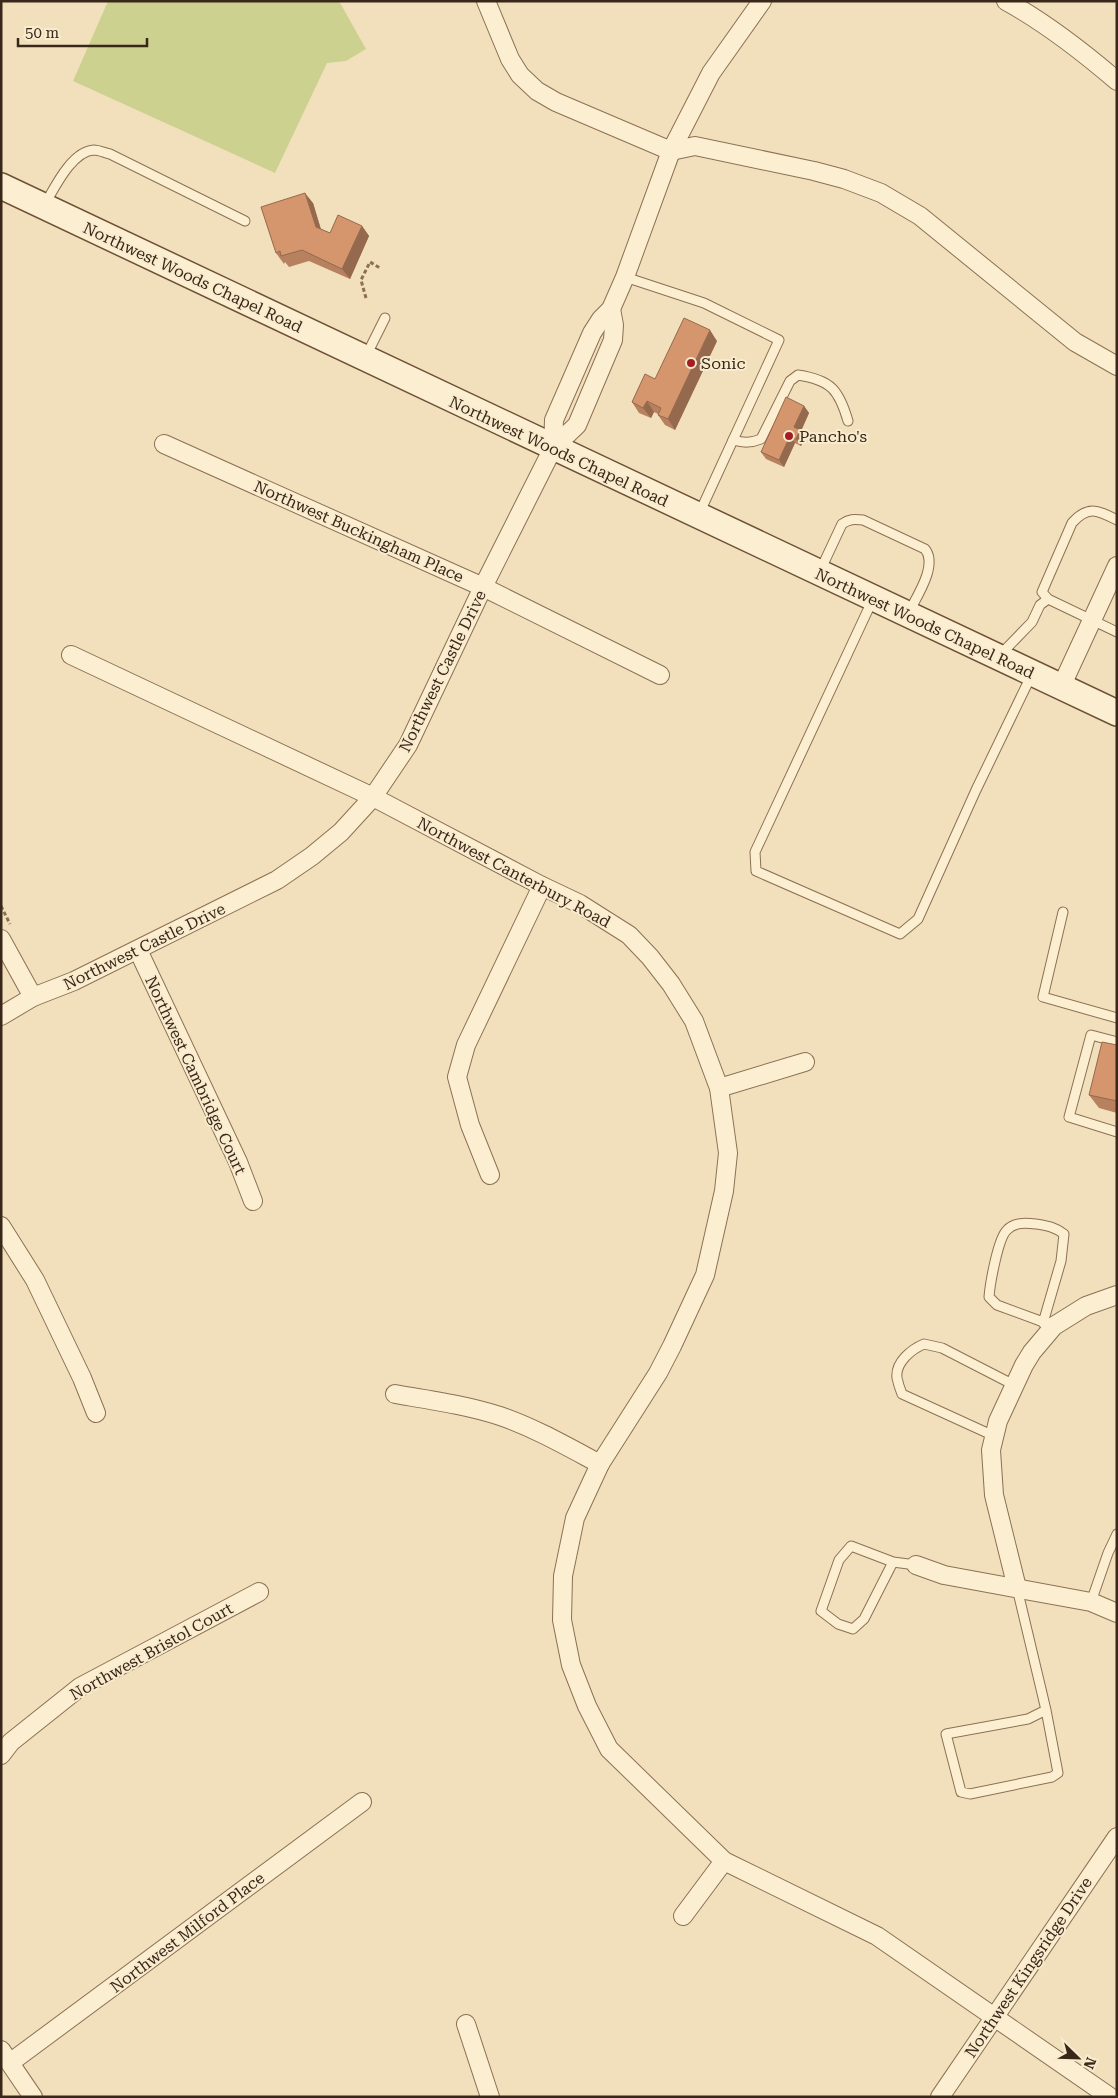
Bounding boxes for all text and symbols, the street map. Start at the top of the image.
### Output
scale bar [18,15,146,47]
text: 50 m [25,24,60,42]
street label: Northwest Woods Chapel Road [80,218,305,337]
place label: Sonic [701,354,745,373]
marker: Sonic [685,357,697,369]
street label: Northwest Woods Chapel Road [446,392,671,511]
place label: Pancho's [799,427,867,446]
marker: Pancho's [783,430,795,442]
street label: Northwest Buckingham Place [251,476,467,587]
street label: Northwest Woods Chapel Road [812,564,1037,683]
street label: Northwest Castle Drive [395,587,490,755]
street label: Northwest Canterbury Road [414,813,614,932]
street label: Northwest Castle Drive [60,899,229,994]
street label: Northwest Cambridge Court [141,973,250,1178]
street label: Northwest Bristol Court [66,1599,236,1704]
street label: Northwest Milford Place [106,1868,268,1997]
street label: Northwest Kingsridge Drive [961,1873,1096,2061]
north arrow [1053,2033,1103,2083]
text: N [1080,2055,1099,2071]

